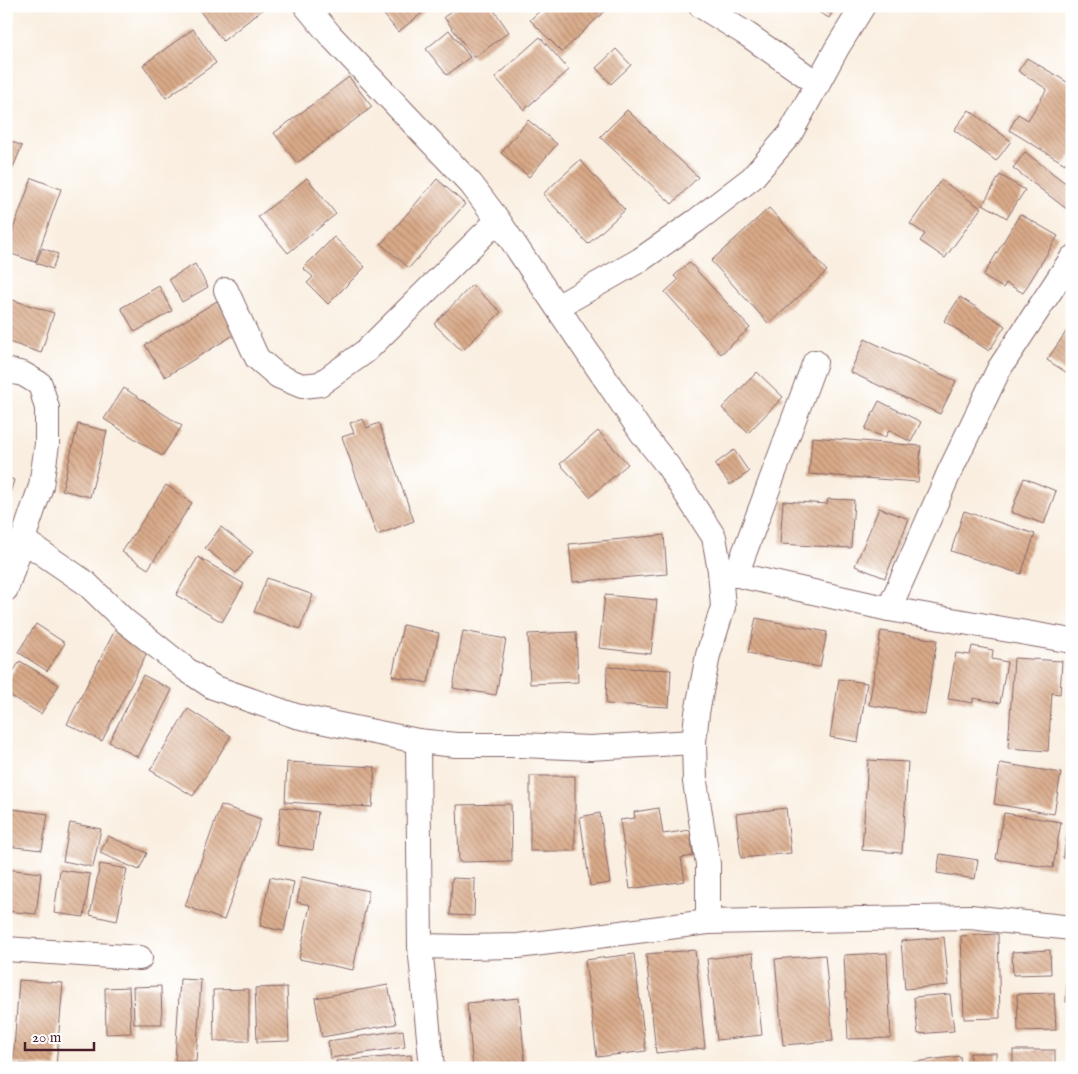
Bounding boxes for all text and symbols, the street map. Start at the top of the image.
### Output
scale bar [25,1019,94,1051]
text: 20 m [32,1028,62,1047]

